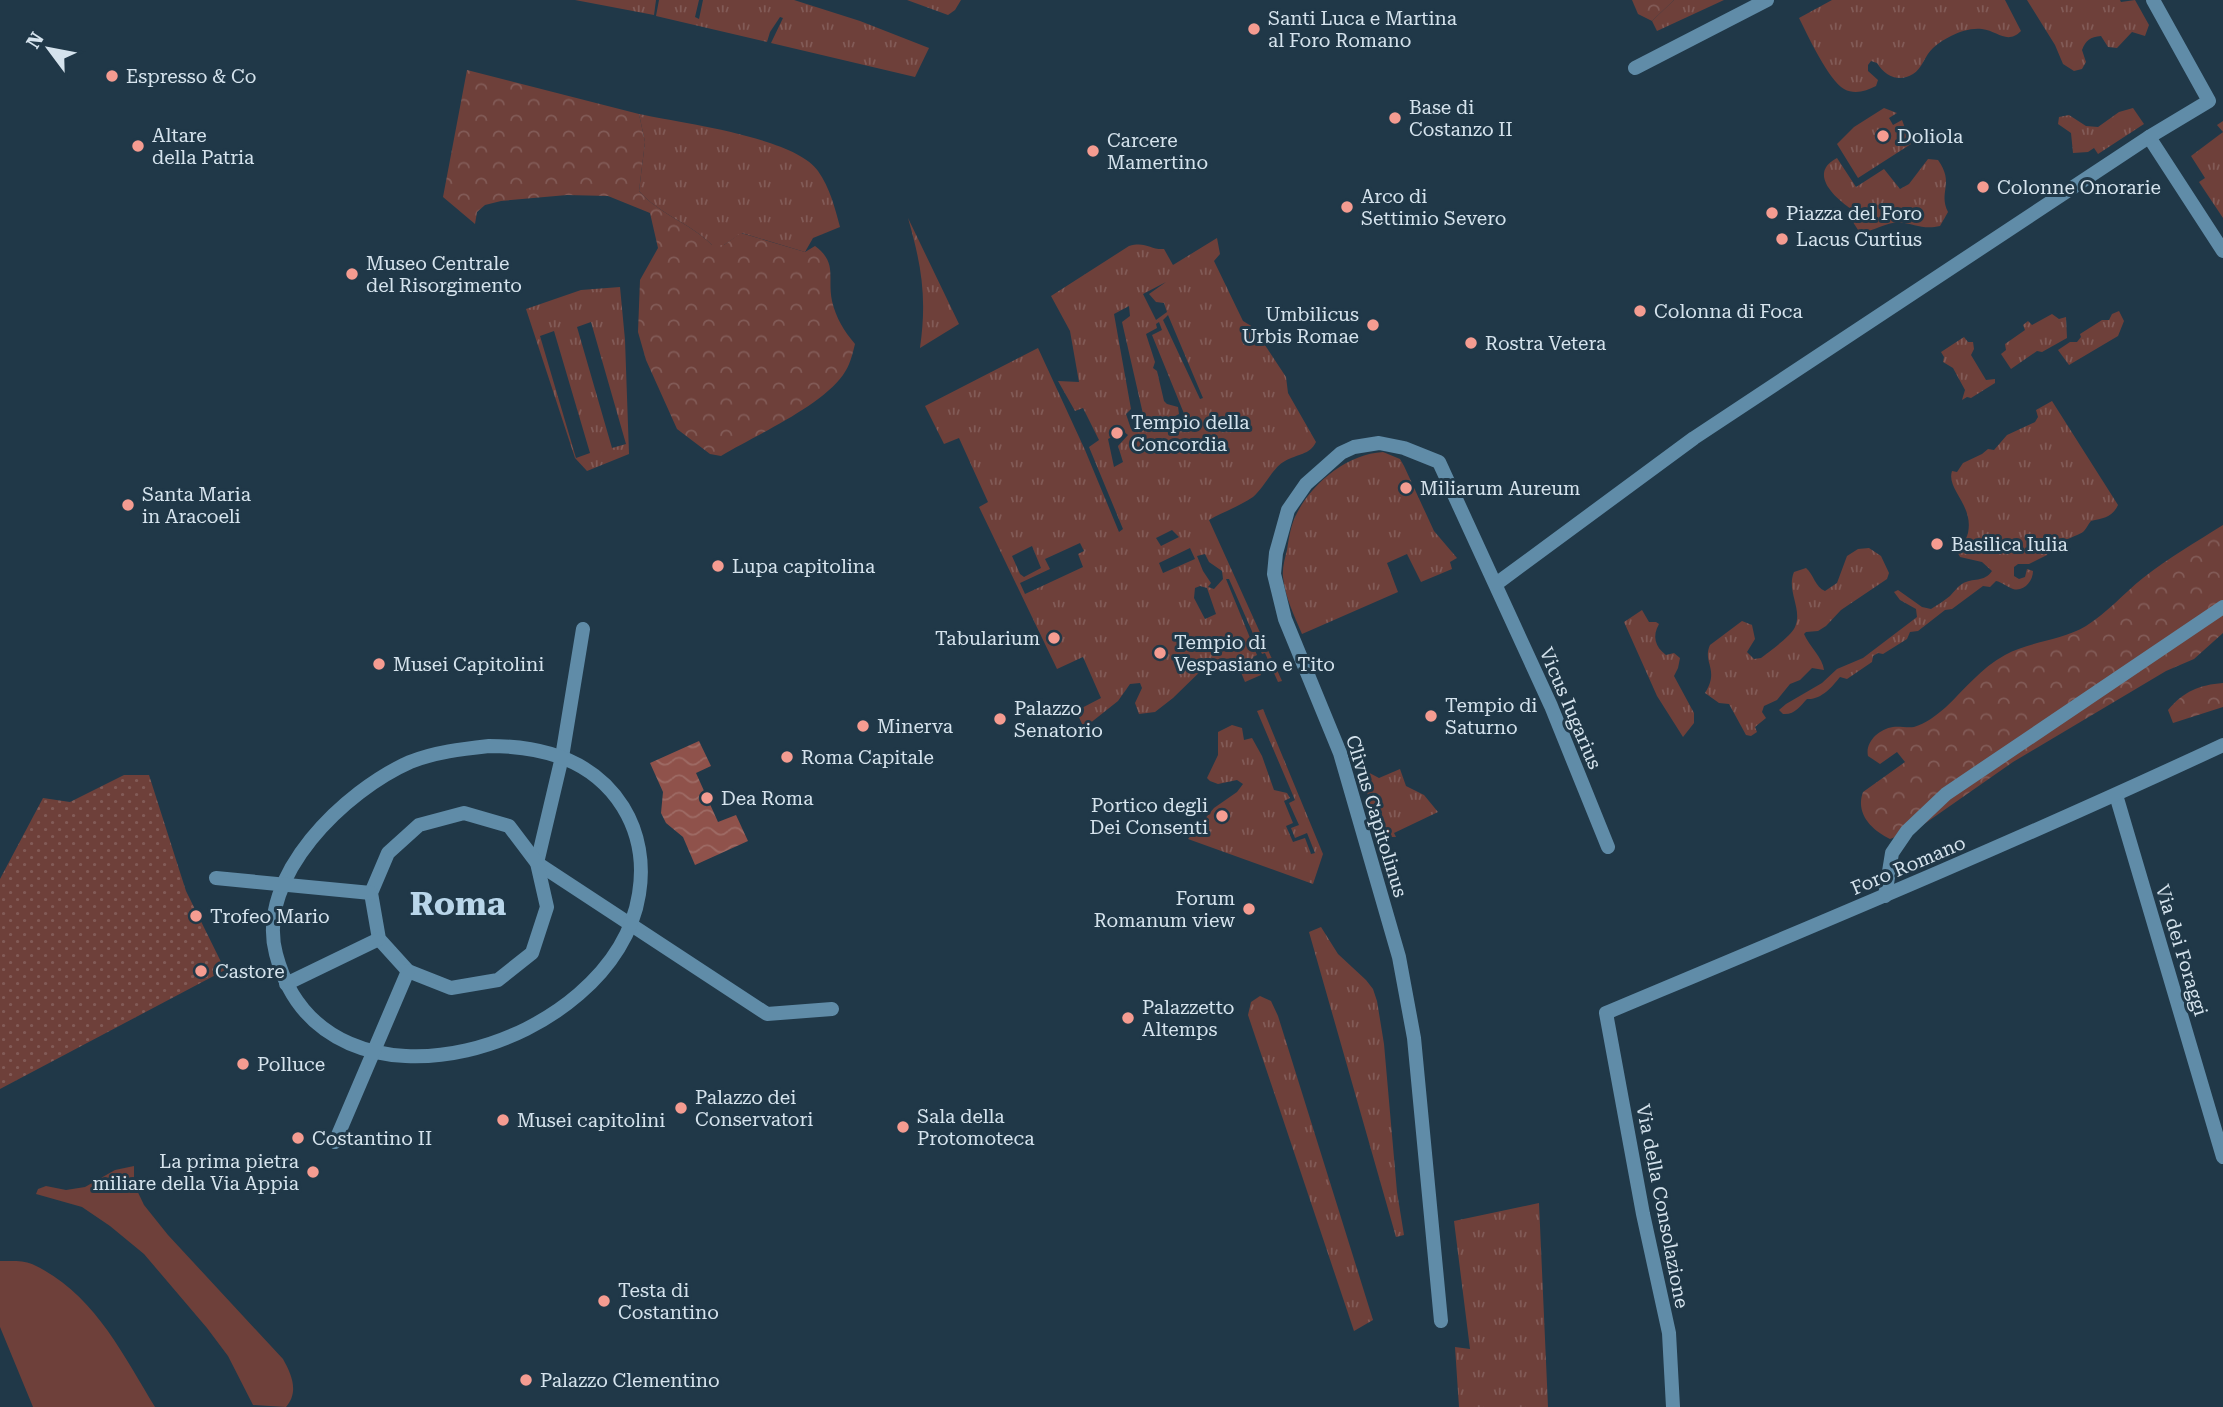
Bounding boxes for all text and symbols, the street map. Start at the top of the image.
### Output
place label: Santi Luca e Martina al Foro Romano [1268,7,1458,52]
north arrow [14,14,84,84]
marker: Santi Luca e Martina al Foro Romano [1246,21,1262,37]
text: N [21,28,49,53]
place label: Espresso & Co [126,65,256,88]
marker: Espresso & Co [104,68,120,84]
place label: Base di Costanzo II [1409,96,1513,141]
marker: Base di Costanzo II [1387,110,1403,126]
place label: Altare della Patria [152,124,255,169]
place label: Doliola [1897,125,1964,148]
marker: Doliola [1875,128,1891,144]
place label: Carcere Mamertino [1107,129,1208,174]
marker: Altare della Patria [130,138,146,154]
marker: Carcere Mamertino [1085,143,1101,159]
place label: Colonne Onorarie [1997,176,2161,199]
marker: Colonne Onorarie [1975,179,1991,195]
place label: Arco di Settimio Severo [1361,185,1507,230]
marker: Arco di Settimio Severo [1339,199,1355,215]
place label: Piazza del Foro [1786,202,1922,225]
marker: Piazza del Foro [1764,205,1780,221]
place label: Lacus Curtius [1796,228,1922,251]
marker: Lacus Curtius [1774,231,1790,247]
place label: Museo Centrale del Risorgimento [366,252,522,297]
marker: Museo Centrale del Risorgimento [344,266,360,282]
place label: Colonna di Foca [1654,300,1803,323]
place label: Umbilicus Urbis Romae [1242,303,1359,348]
marker: Colonna di Foca [1632,303,1648,319]
marker: Umbilicus Urbis Romae [1365,317,1381,333]
place label: Rostra Vetera [1485,332,1607,355]
marker: Rostra Vetera [1463,335,1479,351]
place label: Tempio della Concordia [1131,411,1250,456]
marker: Tempio della Concordia [1109,425,1125,441]
place label: Miliarum Aureum [1420,477,1580,500]
marker: Miliarum Aureum [1398,480,1414,496]
place label: Santa Maria in Aracoeli [142,483,252,528]
marker: Santa Maria in Aracoeli [120,497,136,513]
place label: Basilica Iulia [1951,533,2068,556]
marker: Basilica Iulia [1929,536,1945,552]
place label: Lupa capitolina [732,555,876,578]
marker: Lupa capitolina [710,558,726,574]
place label: Tabularium [935,627,1040,650]
marker: Tabularium [1046,630,1062,646]
place label: Tempio di Vespasiano e Tito [1174,631,1335,676]
street label: Vicus Iugarius [1535,644,1607,773]
marker: Tempio di Vespasiano e Tito [1152,645,1168,661]
place label: Musei Capitolini [393,653,544,676]
marker: Musei Capitolini [371,656,387,672]
place label: Tempio di Saturno [1445,694,1537,739]
place label: Palazzo Senatorio [1014,697,1103,742]
marker: Tempio di Saturno [1423,708,1439,724]
marker: Palazzo Senatorio [992,711,1008,727]
place label: Minerva [877,715,954,738]
marker: Minerva [855,718,871,734]
street label: Clivus Capitolinus [1341,732,1412,900]
place label: Roma Capitale [801,746,934,769]
marker: Roma Capitale [779,749,795,765]
place label: Dea Roma [721,787,814,810]
marker: Dea Roma [699,790,715,806]
place label: Portico degli Dei Consenti [1090,794,1208,839]
marker: Portico degli Dei Consenti [1214,808,1230,824]
street label: Foro Romano [1847,831,1969,900]
street label: Via dei Foraggi [2151,882,2212,1018]
district label: Roma [410,884,507,923]
place label: Forum Romanum view [1094,887,1235,932]
marker: Forum Romanum view [1241,901,1257,917]
place label: Trofeo Mario [210,905,330,928]
marker: Trofeo Mario [188,908,204,924]
place label: Castore [215,960,285,983]
marker: Castore [193,963,209,979]
place label: Palazzetto Altemps [1142,996,1234,1041]
marker: Palazzetto Altemps [1120,1010,1136,1026]
place label: Polluce [257,1053,325,1076]
marker: Polluce [235,1056,251,1072]
place label: Palazzo dei Conservatori [695,1086,813,1131]
marker: Palazzo dei Conservatori [673,1100,689,1116]
street label: Via della Consolazione [1631,1102,1694,1310]
place label: Sala della Protomoteca [917,1105,1035,1150]
place label: Musei capitolini [517,1109,665,1132]
marker: Musei capitolini [495,1112,511,1128]
marker: Sala della Protomoteca [895,1119,911,1135]
place label: Costantino II [312,1127,432,1150]
marker: Costantino II [290,1130,306,1146]
place label: La prima pietra miliare della Via Appia [92,1150,300,1195]
marker: La prima pietra miliare della Via Appia [305,1164,321,1180]
place label: Testa di Costantino [618,1279,719,1324]
marker: Testa di Costantino [596,1293,612,1309]
place label: Palazzo Clementino [540,1369,720,1392]
marker: Palazzo Clementino [518,1372,534,1388]

